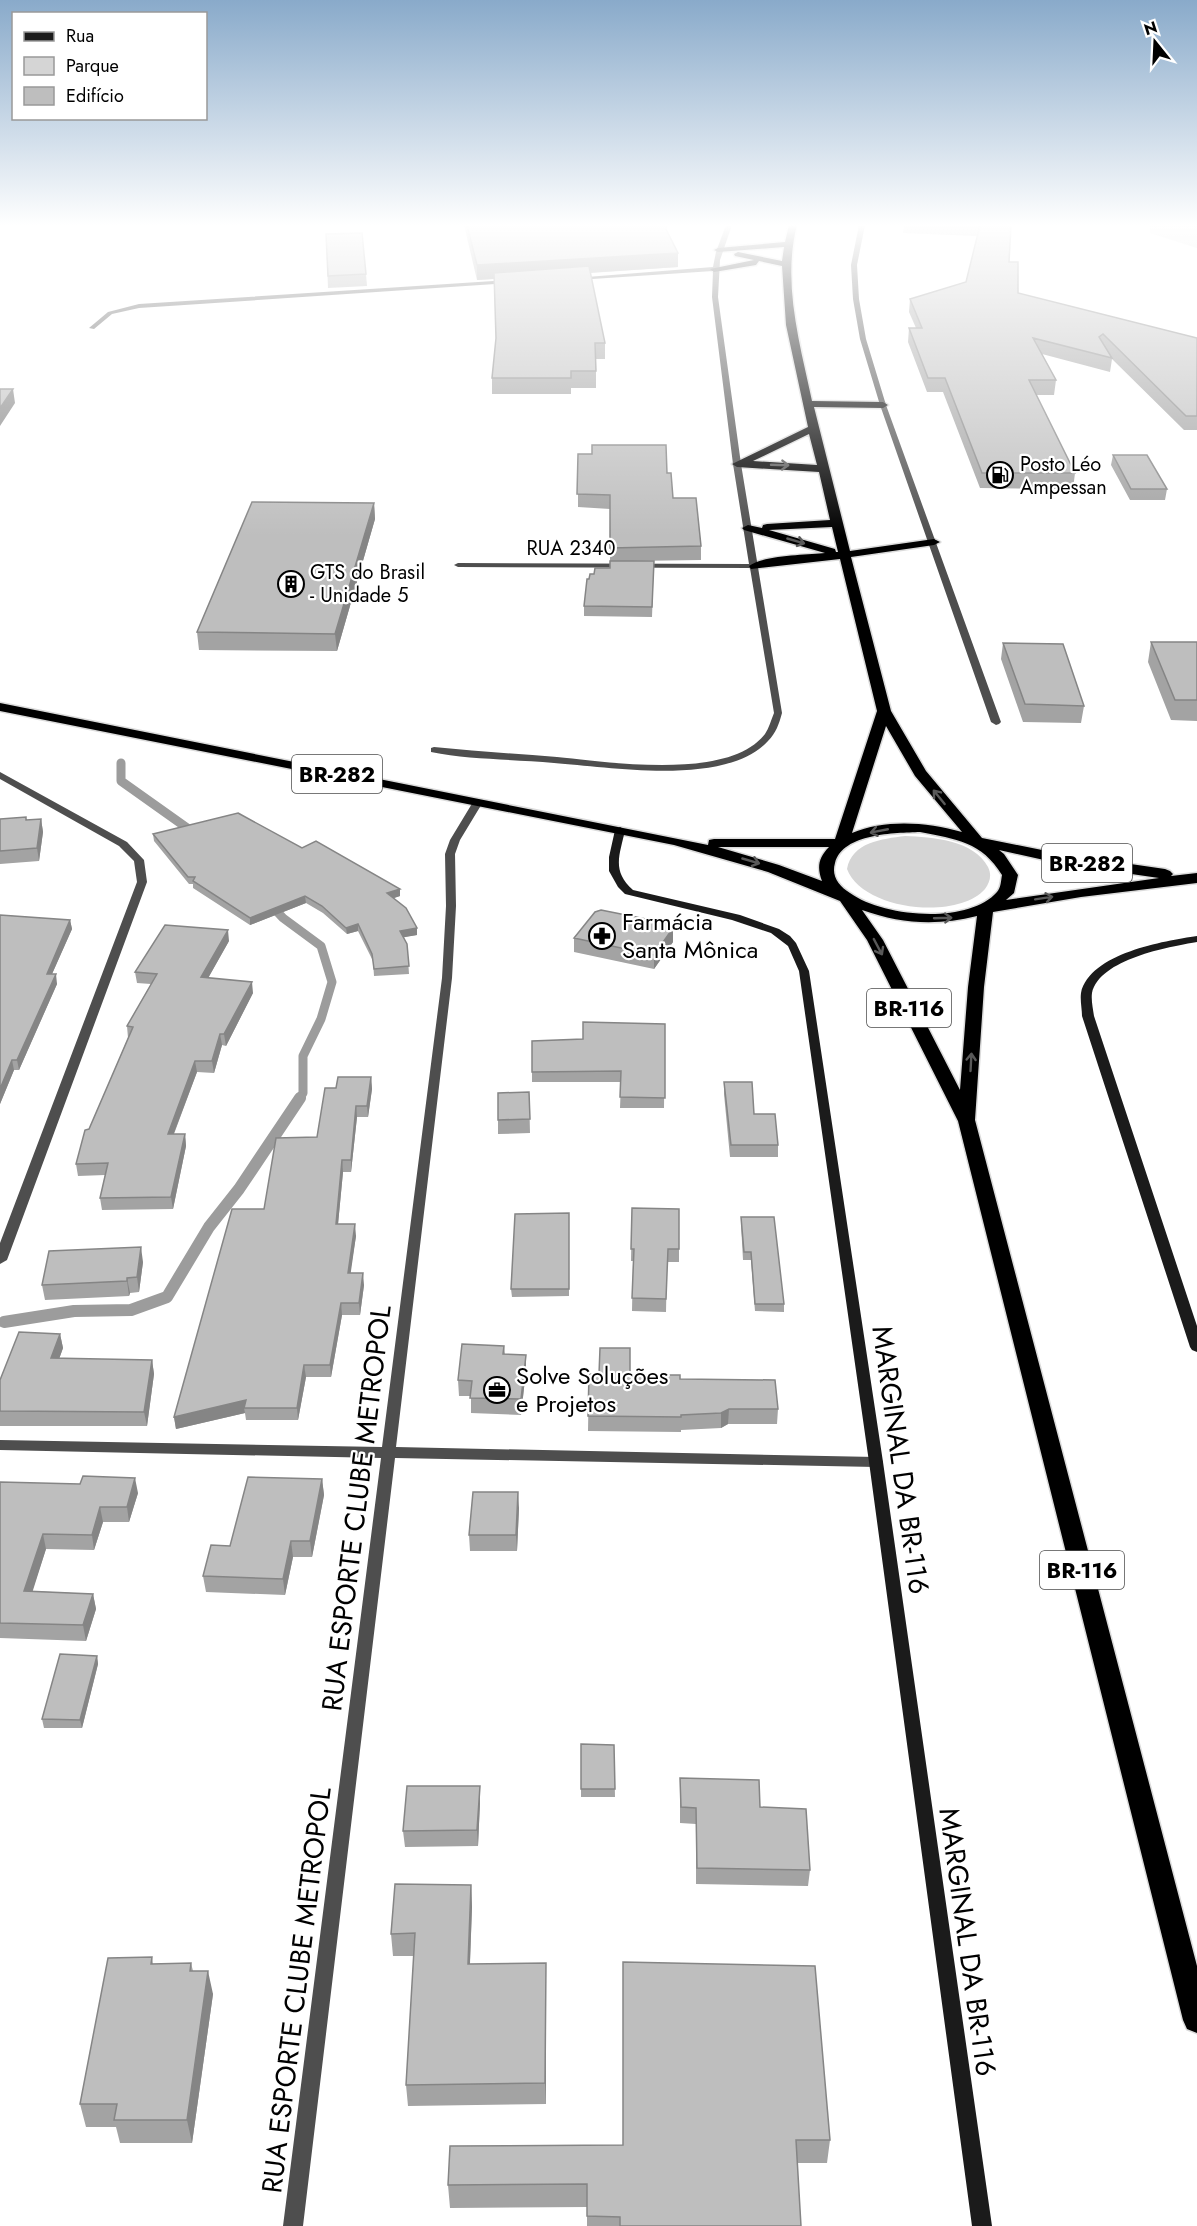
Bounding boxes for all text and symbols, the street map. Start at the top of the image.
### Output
legend [12,12,207,120]
north arrow [1125,12,1185,72]
text: N [1141,15,1160,41]
text: Rua [66,23,94,49]
text: Parque [66,53,119,79]
text: Edifício [66,83,124,109]
place label: Posto Léo Ampessan [1020,450,1107,502]
one-way arrow [769,459,789,470]
fuel station icon: Posto Léo Ampessan [985,460,1015,490]
street label: RUA 2340 [527,534,615,563]
one-way arrow [786,536,805,548]
place label: GTS do Brasil - Unidade 5 [310,558,425,610]
building icon: GTS do Brasil - Unidade 5 [276,569,306,599]
road number: BR-282 [292,755,382,793]
one-way arrow [933,789,946,805]
one-way arrow [869,826,889,837]
road number: BR-282 [1042,844,1132,882]
one-way arrow [741,856,760,867]
one-way arrow [1034,893,1054,904]
place label: Farmácia Santa Mônica [622,904,758,967]
one-way arrow [932,912,952,924]
pharmacy icon: Farmácia Santa Mônica [587,921,617,951]
one-way arrow [872,938,884,955]
road number: BR-116 [867,989,951,1027]
one-way arrow [966,1053,977,1073]
street label: RUA ESPORTE CLUBE METROPOL [311,1302,402,1713]
street label: MARGINAL DA BR-116 [861,1323,940,1597]
place label: Solve Soluções e Projetos [516,1358,669,1421]
office icon: Solve Soluções e Projetos [482,1375,512,1405]
road number: BR-116 [1040,1551,1124,1589]
street label: RUA ESPORTE CLUBE METROPOL [251,1784,342,2195]
street label: MARGINAL DA BR-116 [928,1805,1007,2079]

